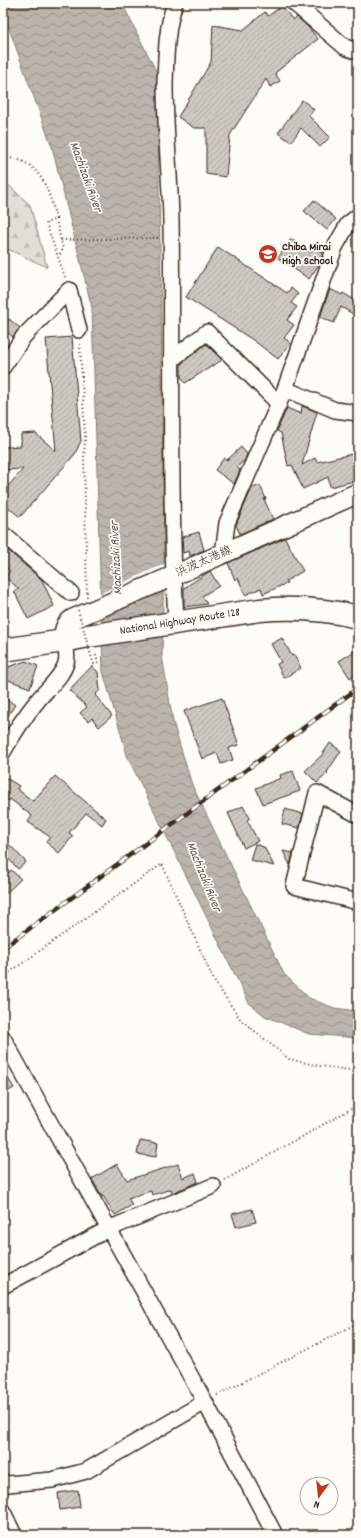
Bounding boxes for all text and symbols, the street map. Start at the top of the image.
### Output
water label: Machizaki River [63,139,107,217]
place label: Chiba Mirai High School [282,239,333,270]
school or university icon: Chiba Mirai High School [257,243,279,265]
water label: Machizaki River [105,519,128,595]
street label: 浜波太港線 [173,542,235,582]
street label: National Highway Route 128 [118,604,242,640]
water label: Machizaki River [180,839,226,917]
north arrow [299,1476,339,1516]
text: N [312,1495,322,1512]

